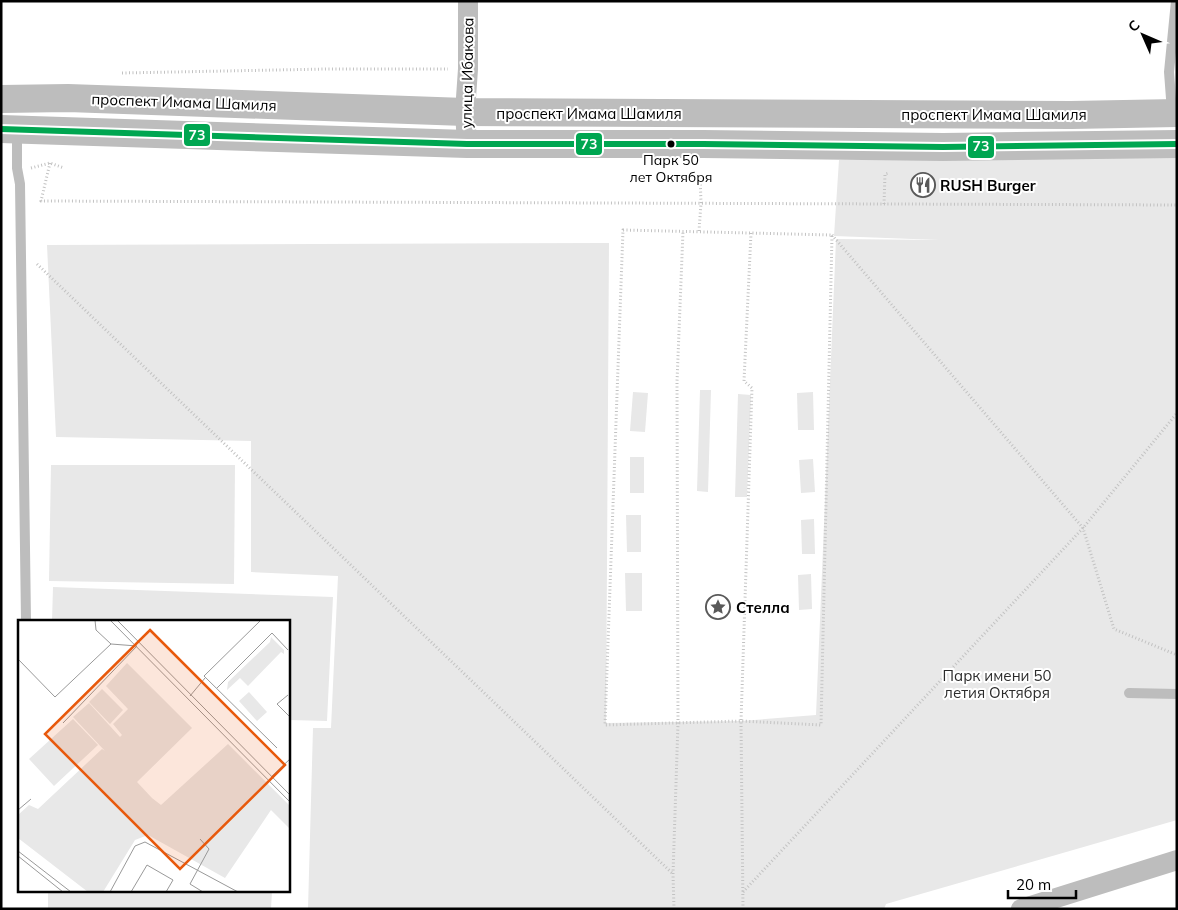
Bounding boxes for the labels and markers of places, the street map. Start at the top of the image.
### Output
marker: Парк 50 лет Октября [666,139,676,149]
place label: Парк 50 лет Октября [630,151,712,186]
restaurant icon: RUSH Burger [910,172,936,198]
place label: RUSH Burger [940,176,1036,195]
place icon: Стелла [705,594,731,620]
place label: Стелла [736,598,790,617]

